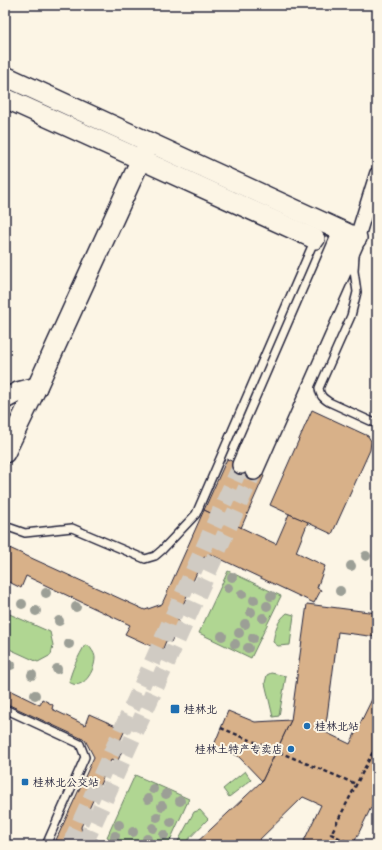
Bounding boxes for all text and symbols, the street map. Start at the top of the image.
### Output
place label: 桂林北 [184,702,217,717]
marker: 桂林北 [169,703,181,715]
place label: 桂林北站 [315,719,359,734]
marker: 桂林北站 [302,721,312,731]
place label: 桂林土特产专卖店 [195,742,283,757]
marker: 桂林土特产专卖店 [286,744,296,754]
place label: 桂林北公交站 [33,775,99,790]
marker: 桂林北公交站 [20,777,30,787]

